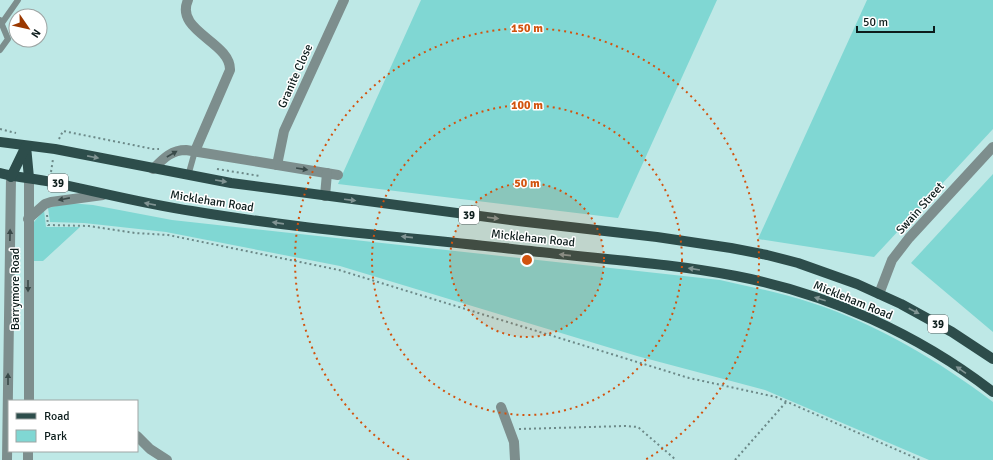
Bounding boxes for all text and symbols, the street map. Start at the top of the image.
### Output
north arrow [8,8,48,48]
scale bar [857,8,934,34]
text: 50 m [863,15,888,30]
text: 150 m [511,21,543,36]
text: N [28,27,43,40]
street label: Granite Close [275,42,316,111]
text: 100 m [511,98,543,113]
one-way arrow [166,150,178,157]
one-way arrow [87,154,100,160]
one-way arrow [296,166,308,172]
road number: 39 [48,174,68,192]
text: 50 m [514,176,540,191]
one-way arrow [215,179,227,185]
street label: Swain Street [893,179,948,237]
street label: Mickleham Road [169,187,255,215]
one-way arrow [58,196,71,202]
one-way arrow [344,196,356,203]
one-way arrow [144,200,156,206]
road number: 39 [459,206,479,224]
one-way arrow [486,215,499,221]
one-way arrow [272,220,284,227]
street label: Mickleham Road [490,227,576,250]
one-way arrow [7,228,13,241]
one-way arrow [401,234,414,241]
street label: Barrymore Road [8,248,23,330]
one-way arrow [559,251,571,258]
centre of rings [520,253,534,267]
one-way arrow [688,266,700,272]
street label: Mickleham Road [811,278,895,323]
one-way arrow [25,280,31,293]
one-way arrow [814,296,826,302]
one-way arrow [908,307,920,314]
road number: 39 [928,315,948,333]
one-way arrow [955,366,967,373]
one-way arrow [5,372,11,385]
legend [8,400,138,452]
text: Road [44,409,70,424]
text: Park [44,429,67,444]

